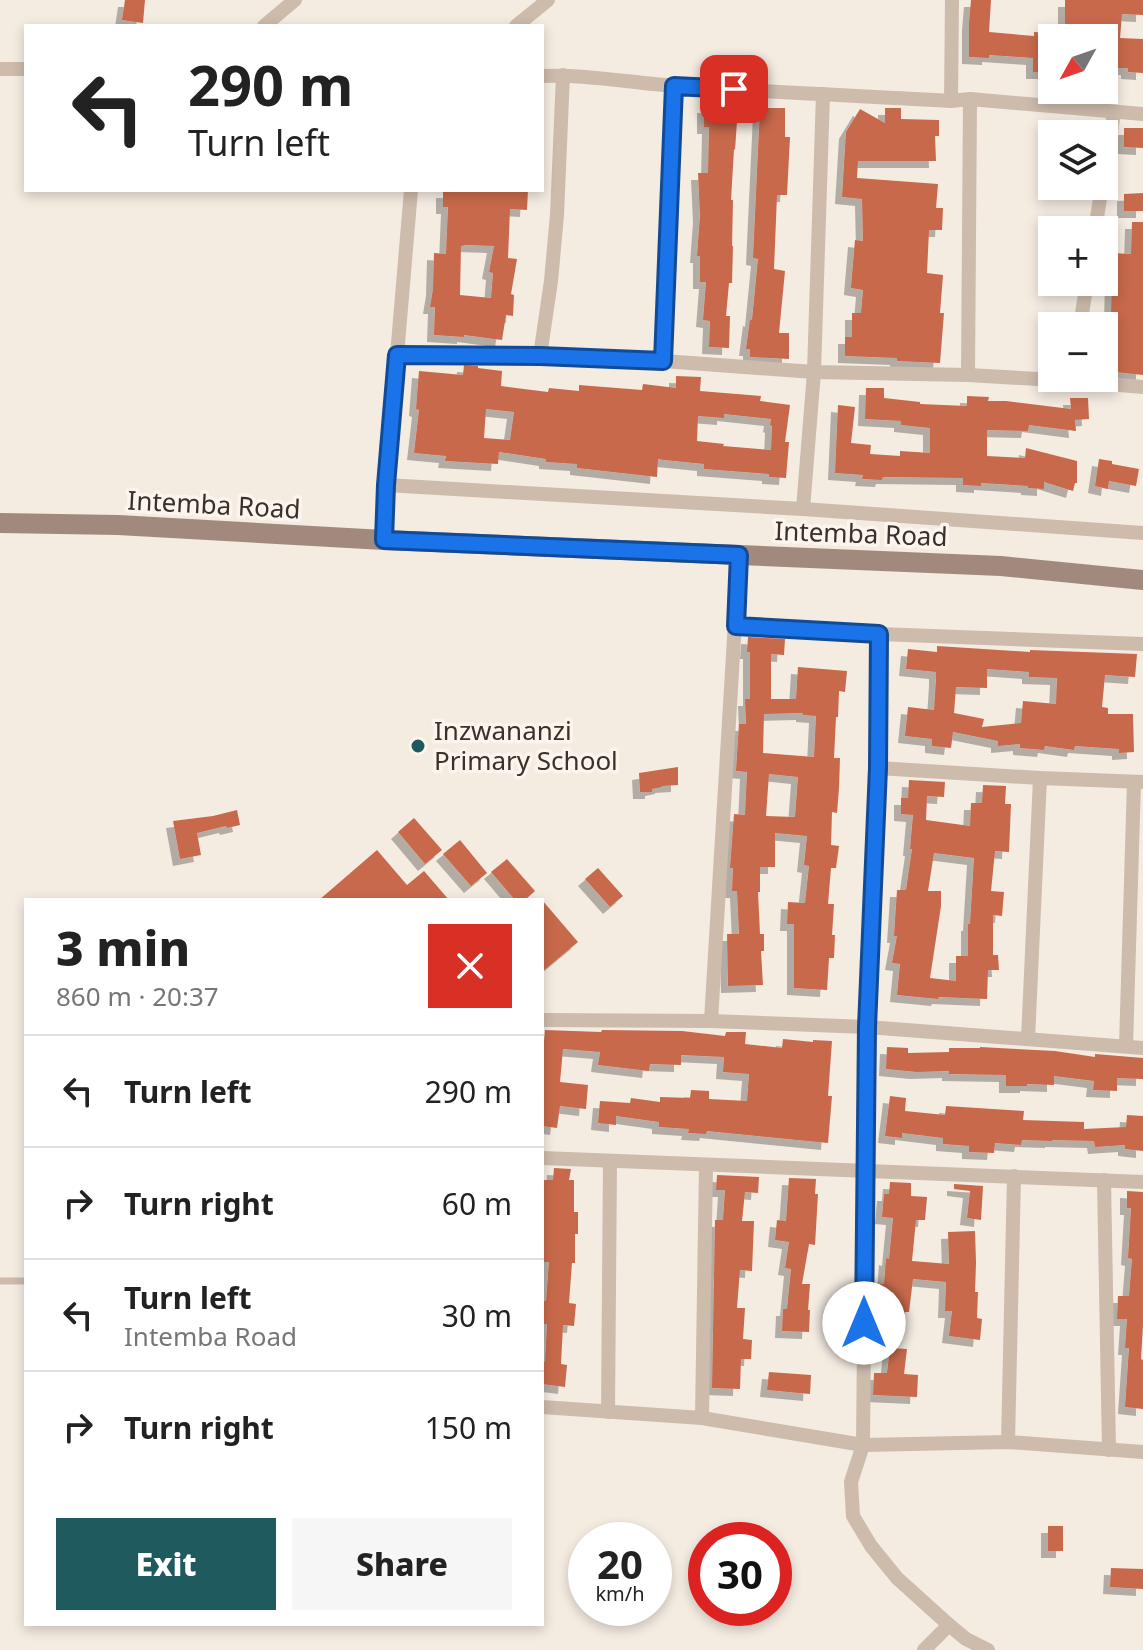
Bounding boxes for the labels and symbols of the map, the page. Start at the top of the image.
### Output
north arrow [1038,24,1118,104]
pin [700,55,768,123]
street label: Intemba Road [127,481,301,527]
street label: Intemba Road [774,512,948,554]
place label: Inzwananzi Primary School [434,712,618,778]
marker: Inzwananzi Primary School [409,737,427,755]
position arrow [822,1281,906,1365]
speed limit sign: 30 [688,1522,792,1626]

